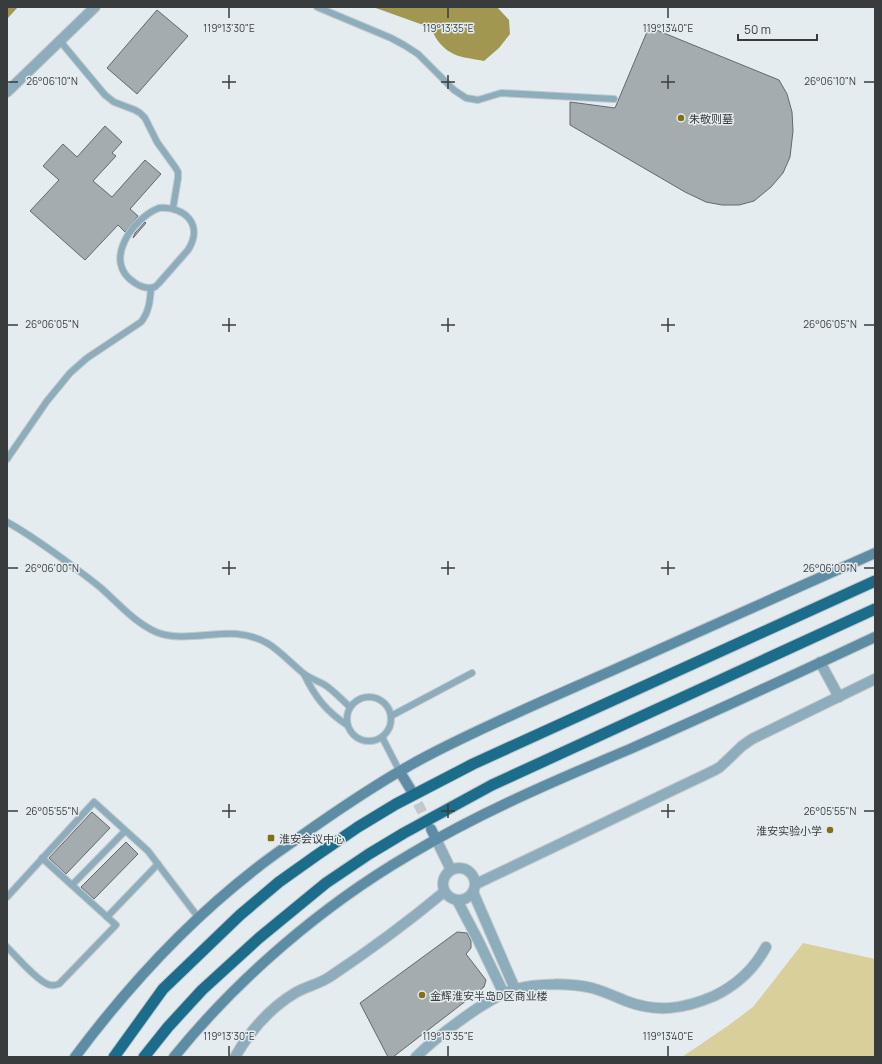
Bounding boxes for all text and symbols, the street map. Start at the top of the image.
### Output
scale bar [738,16,817,42]
text: 119°13'30"E [203,21,255,35]
text: 119°13'35"E [423,21,474,35]
text: 119°13'40"E [643,21,694,35]
text: 50 m [744,21,771,38]
text: 26°06'10"N [26,74,78,88]
text: 26°06'10"N [804,74,856,88]
place label: 朱敬则墓 [689,111,733,126]
marker: 朱敬则墓 [676,113,686,123]
text: 26°06'05"N [25,317,79,331]
text: 26°06'05"N [803,317,857,331]
text: 26°06'00"N [25,561,79,575]
text: 26°06'00"N [803,561,857,575]
text: 26°05'55"N [26,804,79,818]
text: 26°05'55"N [804,804,857,818]
place label: 淮安实验小学 [756,823,822,838]
marker: 淮安实验小学 [825,825,835,835]
place label: 淮安会议中心 [279,831,345,846]
marker: 淮安会议中心 [266,833,276,843]
place label: 金辉淮安半岛D区商业楼 [430,988,547,1003]
marker: 金辉淮安半岛D区商业楼 [417,990,427,1000]
text: 119°13'30"E [203,1029,255,1043]
text: 119°13'35"E [423,1029,474,1043]
text: 119°13'40"E [643,1029,694,1043]

